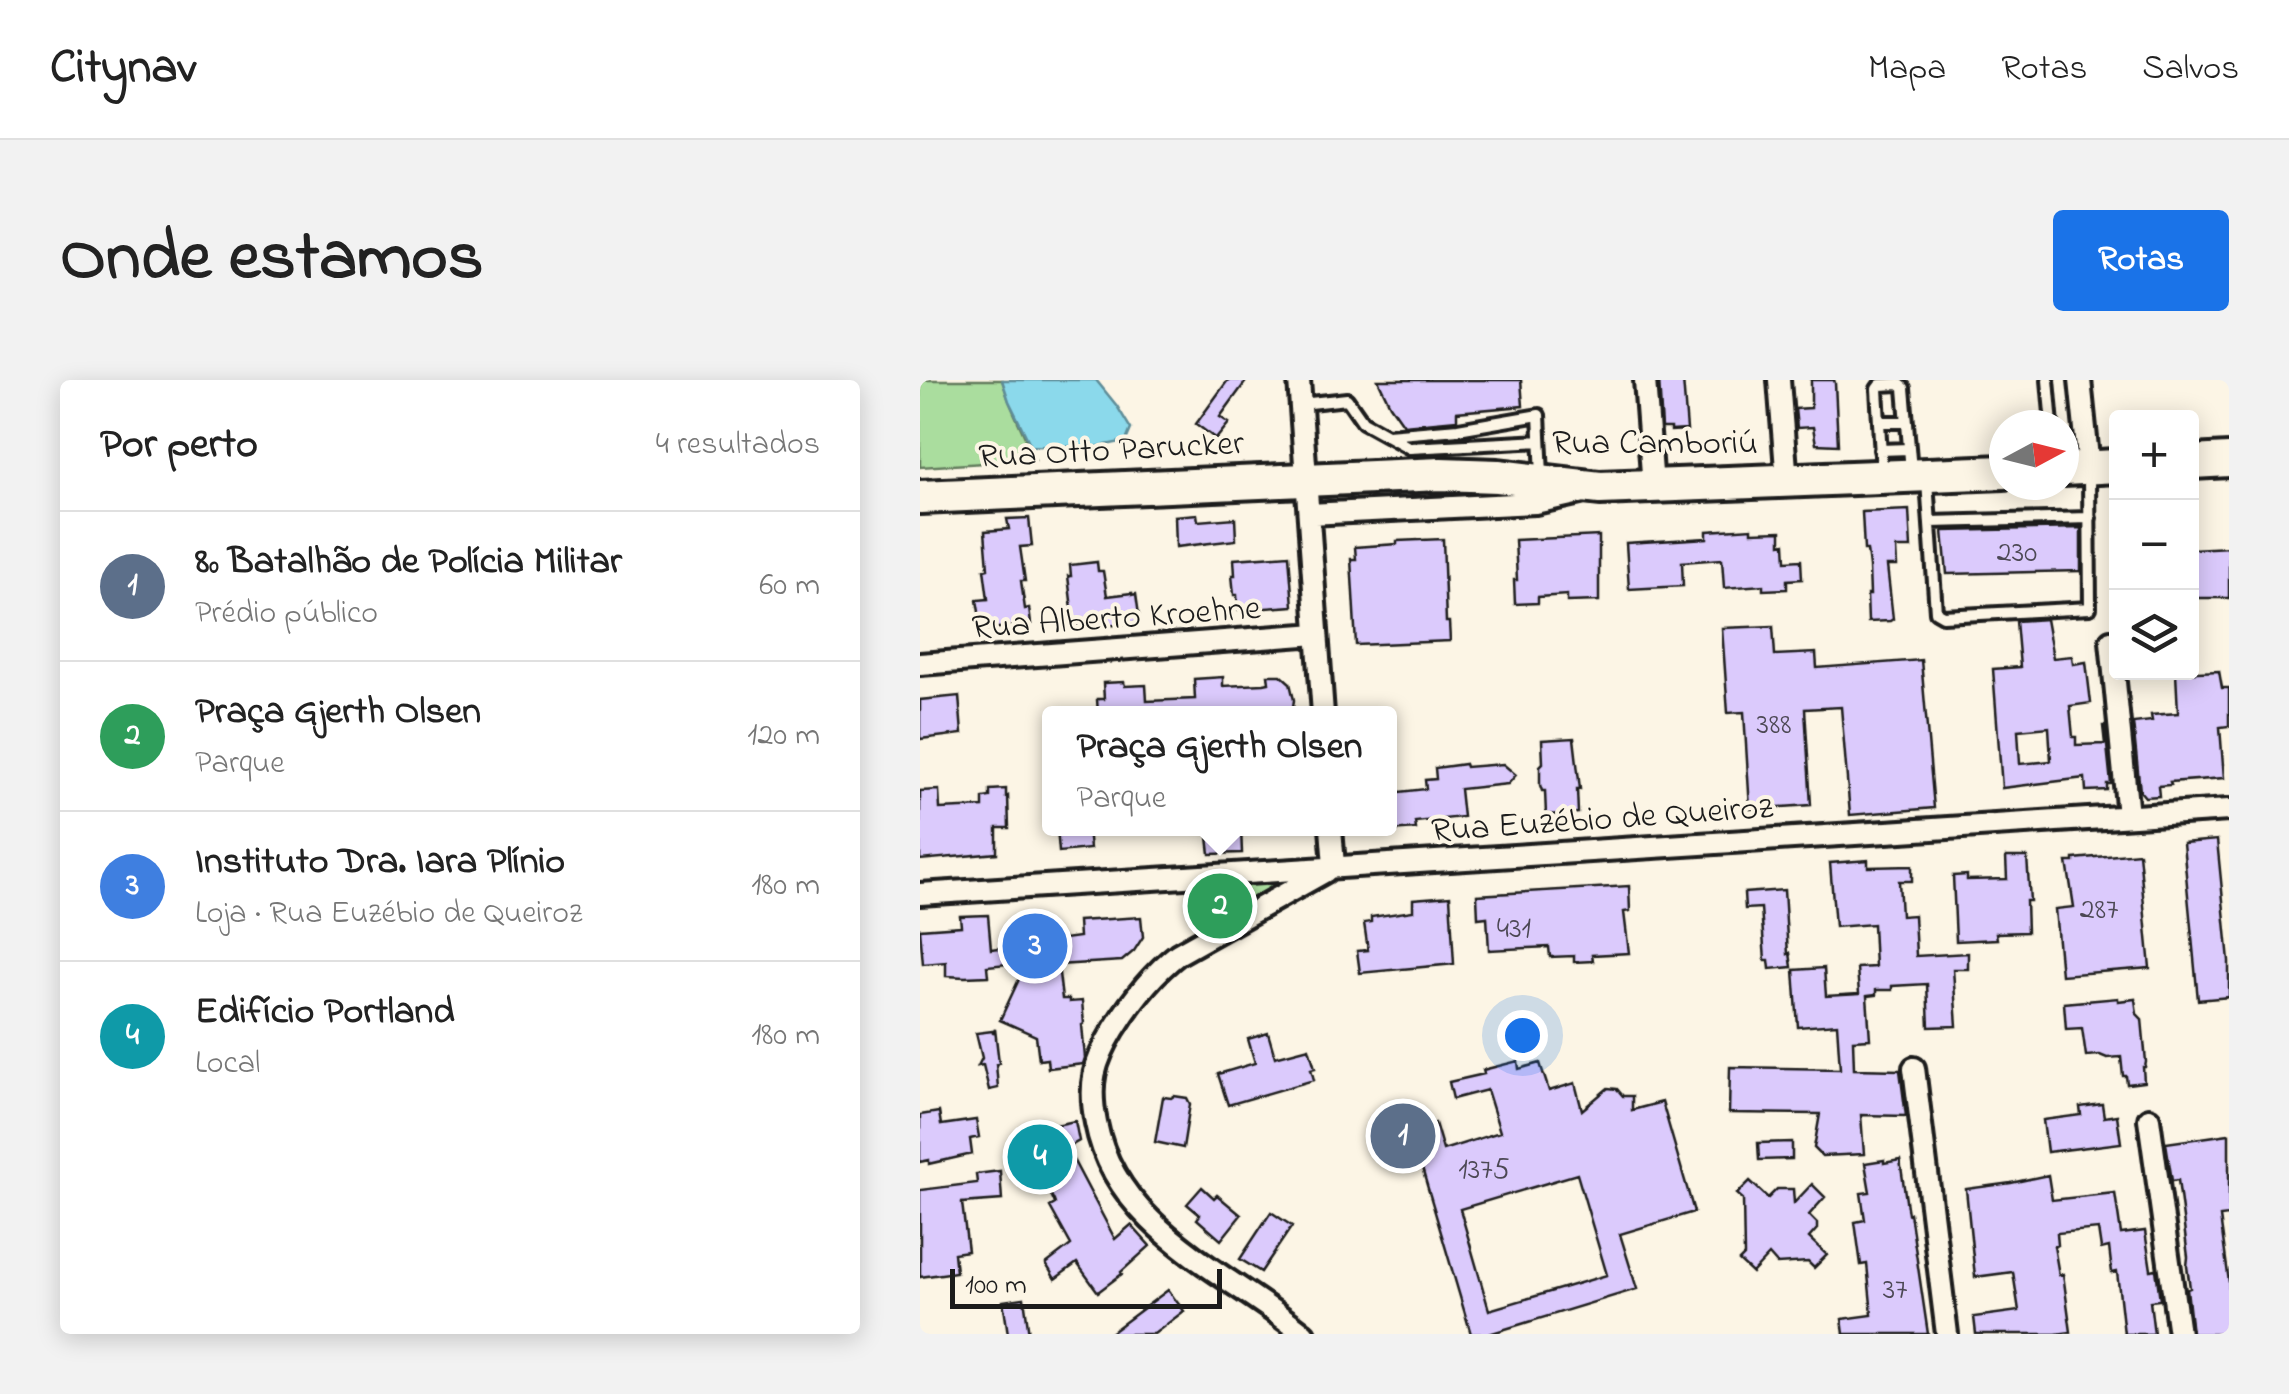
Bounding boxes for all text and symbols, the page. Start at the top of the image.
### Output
text: Citynav [50,34,196,104]
text: Mapa [1868,44,1946,95]
text: Rotas [2001,44,2087,95]
text: Salvos [2142,44,2239,95]
text: Onde estamos [60,209,483,311]
button: Rotas [2053,210,2229,311]
north arrow [1989,410,2079,500]
map controls [2109,410,2199,680]
button: + [2109,410,2199,500]
text: Por perto [100,415,258,476]
street label: Rua Otto Parucker [977,419,1245,484]
street label: Rua Camboriú [1552,419,1758,470]
text: 4 resultados [656,422,820,469]
button: − [2109,500,2199,590]
house number: 230 [1997,532,2037,576]
text: 8º Batalhão de Polícia Militar [195,535,622,591]
text: 1 [127,563,138,610]
text: 60 m [759,563,820,610]
street label: Rua Alberto Kroehne [970,584,1263,655]
button: layers [2109,590,2199,680]
text: Prédio público [195,591,378,638]
text: Praça Gjerth Olsen [195,685,481,741]
house number: 388 [1757,704,1791,748]
popup [1042,706,1397,836]
text: 2 [125,713,140,760]
text: 120 m [747,713,820,760]
text: Praça Gjerth Olsen [1077,720,1362,776]
text: Parque [195,741,285,788]
text: Parque [1077,776,1166,823]
street label: Rua Euzébio de Queiroz [1430,783,1775,858]
text: Instituto Dra. Iara Plínio [195,835,565,891]
text: 3 [126,863,139,910]
text: 180 m [751,863,820,910]
pin: 2 [1188,868,1252,944]
house number: 287 [2080,889,2118,933]
text: Loja · Rua Euzébio de Queiroz [195,891,582,938]
pin: 3 [1002,908,1068,984]
house number: 431 [1497,908,1531,952]
text: Edifício Portland [195,985,455,1041]
your location [1497,1010,1548,1061]
text: 4 [126,1013,139,1060]
text: 180 m [751,1013,820,1060]
text: Local [195,1041,260,1088]
pin: 1 [1370,1098,1436,1174]
pin: 4 [1008,1120,1072,1194]
house number: 1375 [1458,1149,1510,1193]
scale bar [950,1264,1222,1308]
text: 100 m [965,1266,1027,1307]
house number: 37 [1883,1269,1907,1313]

